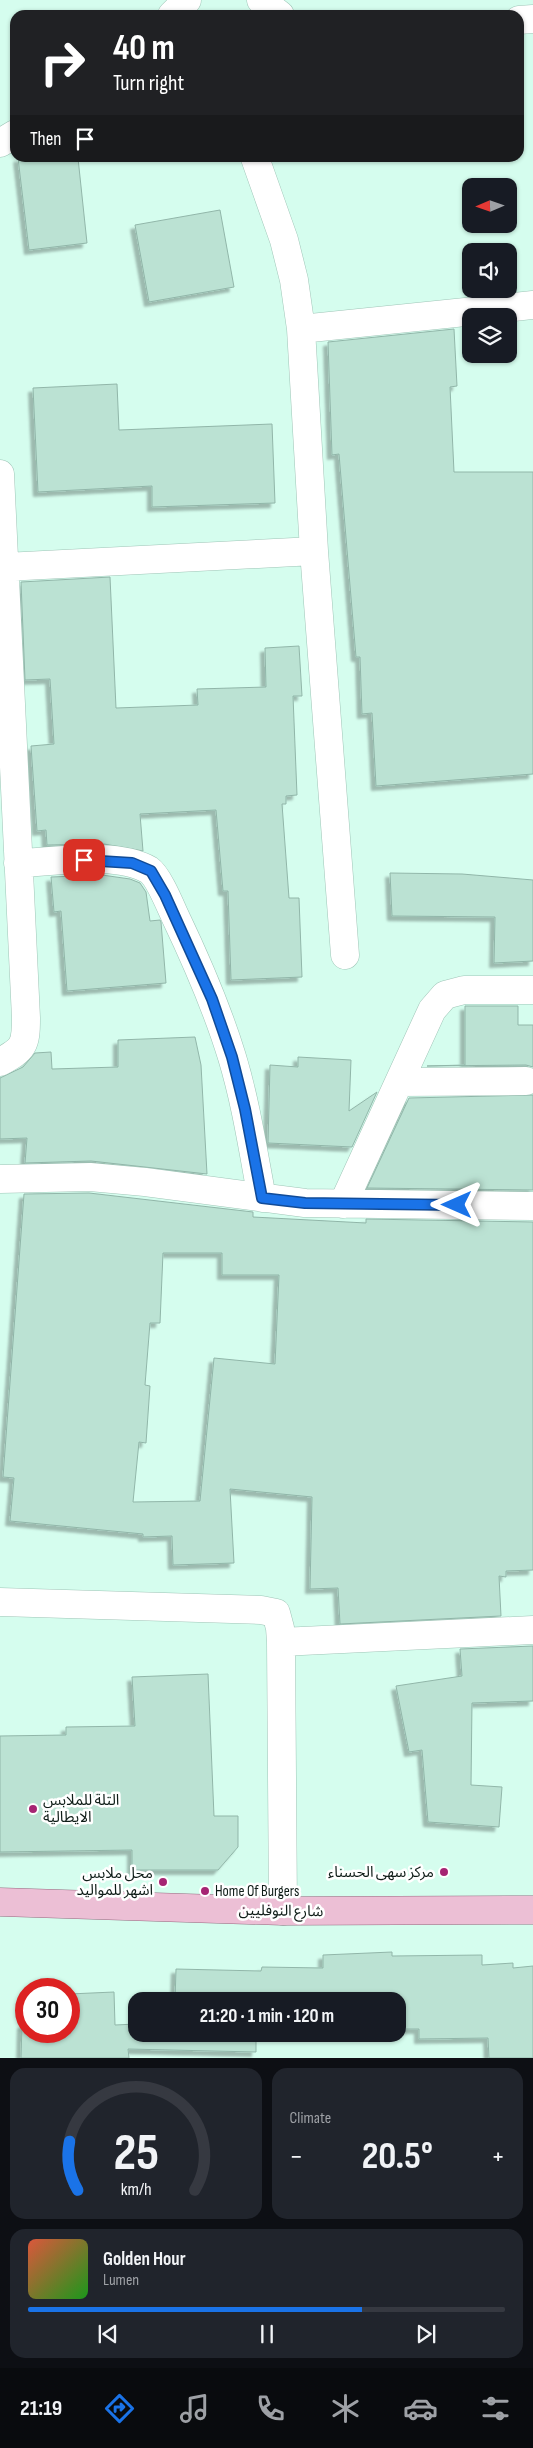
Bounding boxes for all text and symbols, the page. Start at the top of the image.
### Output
text: 40 m [113,27,175,70]
icon: right [30,30,95,95]
text: Turn right [113,70,184,97]
icon: arrive [71,125,99,153]
text: Then [30,128,61,151]
north arrow [462,178,518,232]
map controls [462,178,517,363]
button: sound [462,243,517,298]
button: layers [462,308,517,363]
pin [63,839,105,881]
icon: arrive [70,846,98,874]
position arrow [430,1178,482,1230]
place label: التلة للملابس الايطالية [43,1791,119,1827]
marker: التلة للملابس الايطالية [27,1803,39,1815]
place label: مركز سهى الحسناء [328,1863,434,1882]
place label: محل ملابس اشهر للمواليد [77,1864,153,1900]
marker: مركز سهى الحسناء [438,1866,450,1878]
marker: محل ملابس اشهر للمواليد [157,1876,169,1888]
place label: Home Of Burgers [215,1882,299,1901]
marker: Home Of Burgers [199,1885,211,1897]
street label: شارع النوفليين [238,1901,324,1923]
speed limit sign: 30 [15,1978,80,2043]
text: 21:20 · 1 min · 120 m [200,2005,334,2028]
text: Climate [290,2109,331,2128]
text: 25 [113,2122,159,2185]
text: 20.5° [362,2134,433,2179]
text: − [290,2140,303,2173]
text: + [491,2140,505,2173]
text: km/h [120,2179,151,2200]
text: Golden Hour [103,2248,186,2271]
text: Lumen [103,2271,139,2290]
icon: previous [94,2320,122,2348]
icon: pause [253,2320,281,2348]
icon: next [412,2320,440,2348]
icon: directions [102,2391,137,2426]
icon: music [177,2391,212,2426]
icon: phone [253,2391,288,2426]
icon: climate [328,2391,363,2426]
icon: car [403,2391,438,2426]
icon: filters [478,2391,513,2426]
text: 21:19 [20,2395,62,2422]

